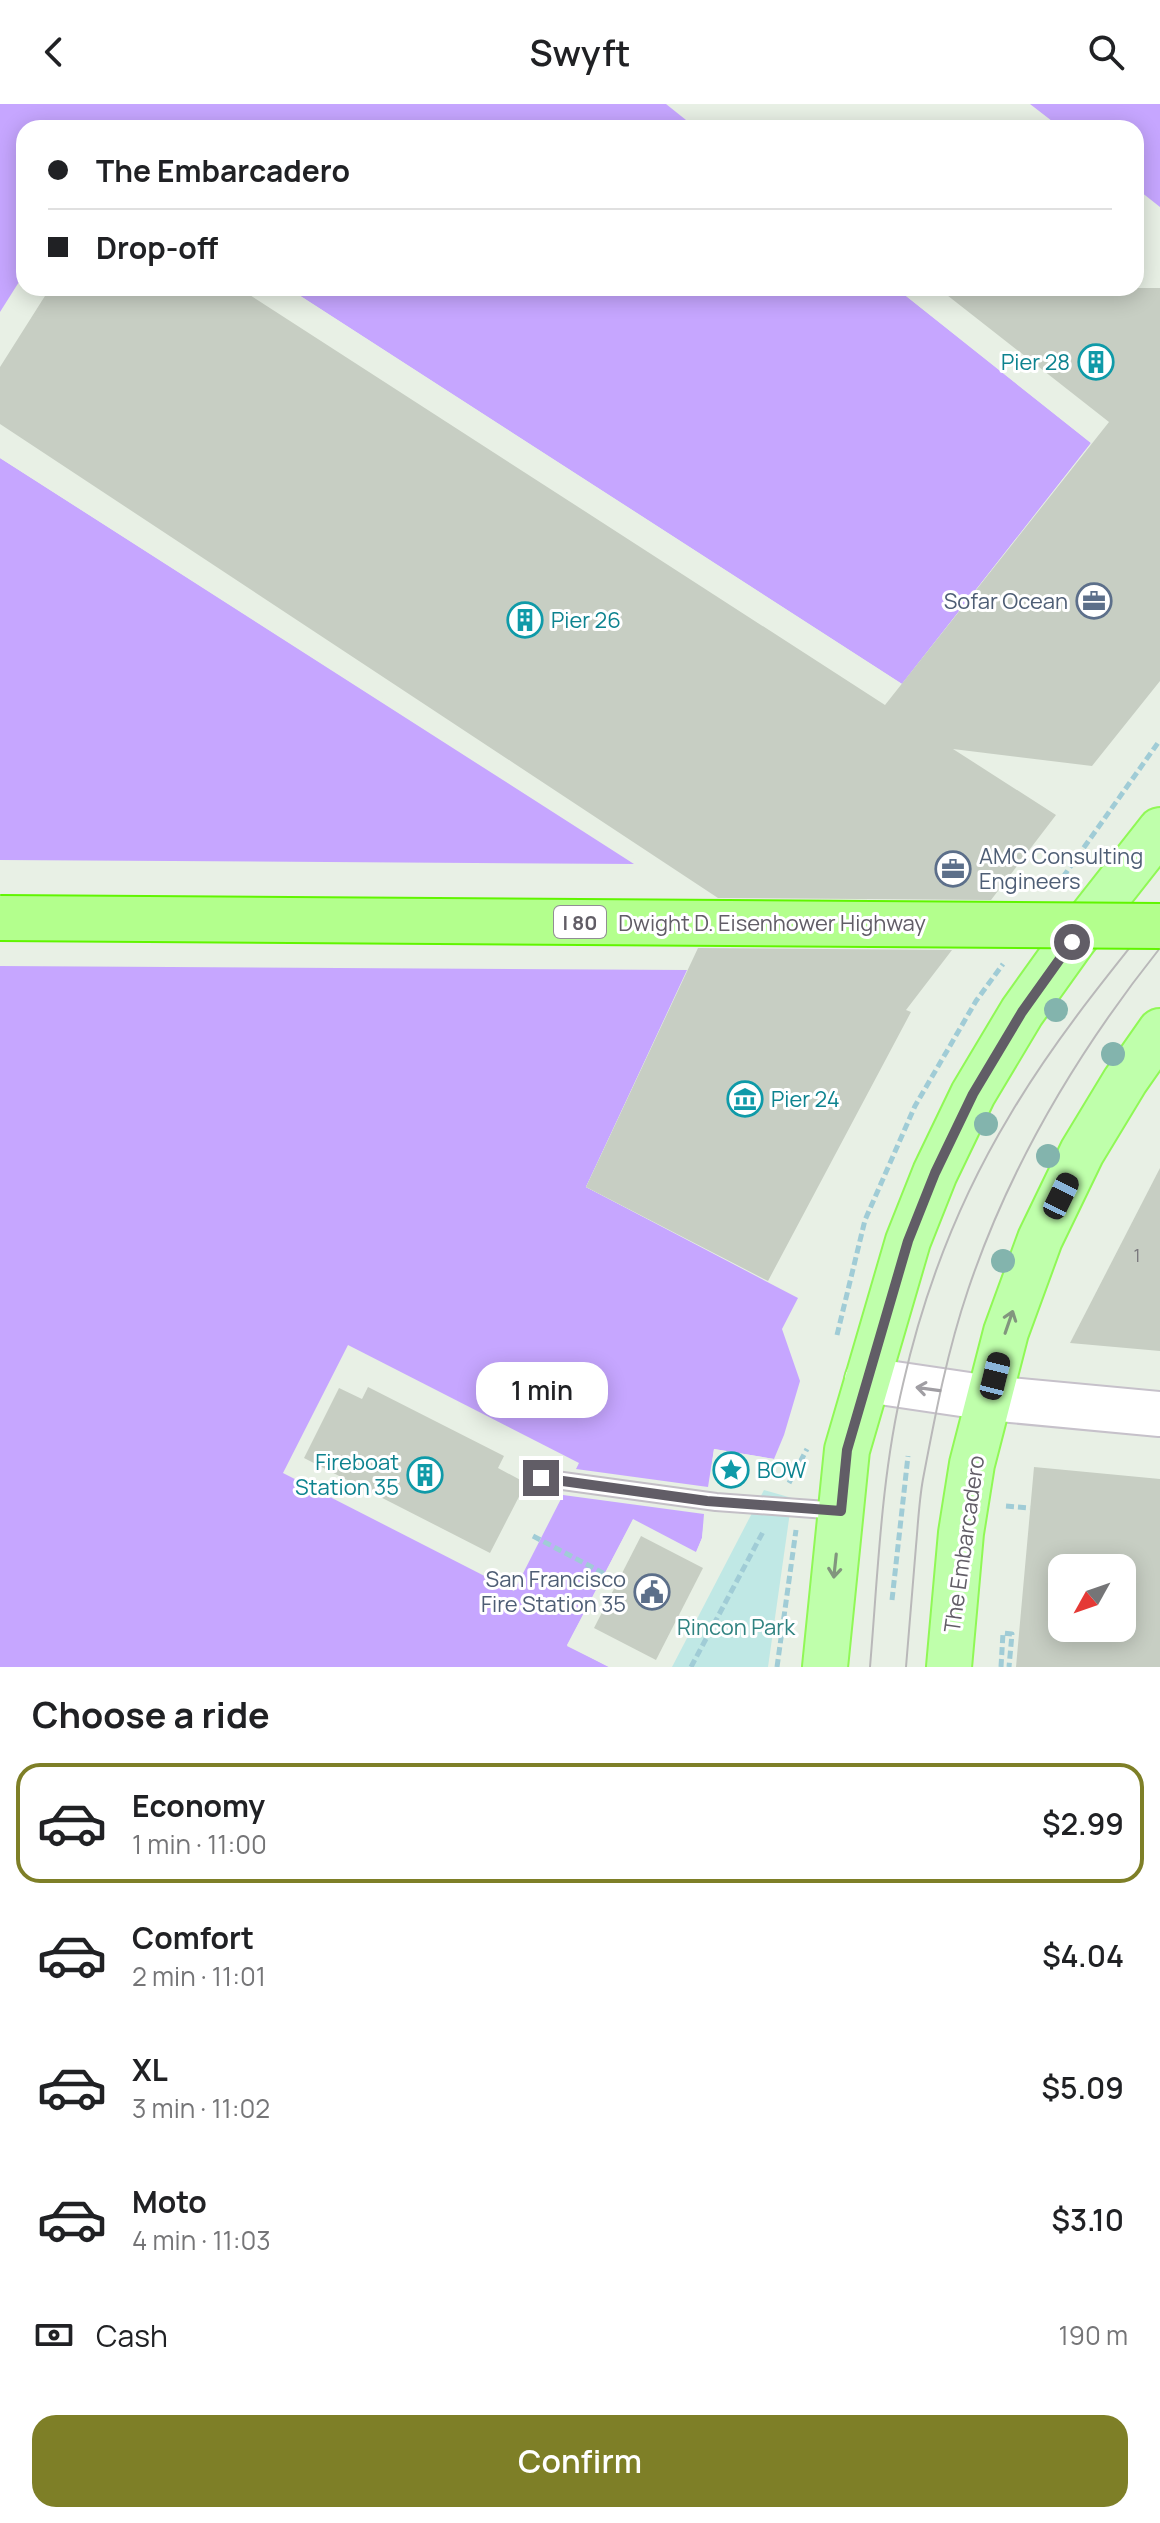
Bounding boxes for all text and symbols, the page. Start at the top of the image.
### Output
text: Swyft [529,28,631,77]
icon: back [32,30,76,74]
icon: search [1084,30,1128,74]
text: The Embarcadero [96,150,350,191]
text: Drop-off [96,227,218,268]
building icon: Pier 28 [1077,343,1115,381]
place label: Pier 28 [1001,347,1070,377]
office icon: Sofar Ocean [1075,582,1113,620]
place label: Sofar Ocean [944,586,1068,616]
building icon: Pier 26 [506,601,544,639]
place label: Pier 26 [551,605,621,635]
place label: AMC Consulting Engineers [979,841,1143,896]
office icon: AMC Consulting Engineers [934,850,972,888]
road number: I 80 [554,906,606,938]
street label: Dwight D. Eisenhower Highway [618,908,926,938]
route start [1054,924,1090,960]
museum icon: Pier 24 [726,1080,764,1118]
place label: Pier 24 [771,1084,840,1114]
car [1040,1169,1082,1223]
house number: 1 [1133,1243,1141,1267]
one-way arrow [1003,1310,1018,1335]
car [978,1350,1012,1402]
callout: 1 min [475,1362,607,1418]
text: 1 min [511,1372,573,1408]
one-way arrow [916,1381,941,1396]
place label: Fireboat Station 35 [295,1447,399,1502]
place icon: BOW [712,1451,750,1489]
street label: The Embarcadero [937,1454,991,1634]
place label: BOW [757,1455,807,1485]
building icon: Fireboat Station 35 [406,1456,444,1494]
route end [523,1460,559,1496]
one-way arrow [828,1553,843,1579]
north arrow [1048,1554,1136,1642]
map controls [1048,1554,1136,1642]
place label: San Francisco Fire Station 35 [481,1564,626,1619]
public building icon: San Francisco Fire Station 35 [633,1573,671,1611]
park label: Rincon Park [677,1612,796,1642]
text: Choose a ride [32,1690,270,1739]
text: Economy [132,1785,265,1826]
icon: car [36,1787,108,1859]
text: $2.99 [1042,1803,1124,1844]
text: 1 min · 11:00 [132,1826,267,1862]
text: Comfort [132,1917,254,1958]
icon: car [36,1919,108,1991]
text: $4.04 [1042,1935,1124,1976]
text: 2 min · 11:01 [132,1958,266,1994]
text: XL [132,2049,168,2090]
icon: car [36,2051,108,2123]
text: $5.09 [1042,2067,1124,2108]
text: 3 min · 11:02 [132,2090,270,2126]
text: Moto [132,2181,207,2222]
icon: car [36,2183,108,2255]
text: $3.10 [1051,2199,1124,2240]
text: 4 min · 11:03 [132,2222,271,2258]
icon: cash [32,2313,76,2357]
text: Cash [96,2315,168,2356]
text: 190 m [1059,2317,1128,2353]
button: Confirm [32,2415,1128,2507]

